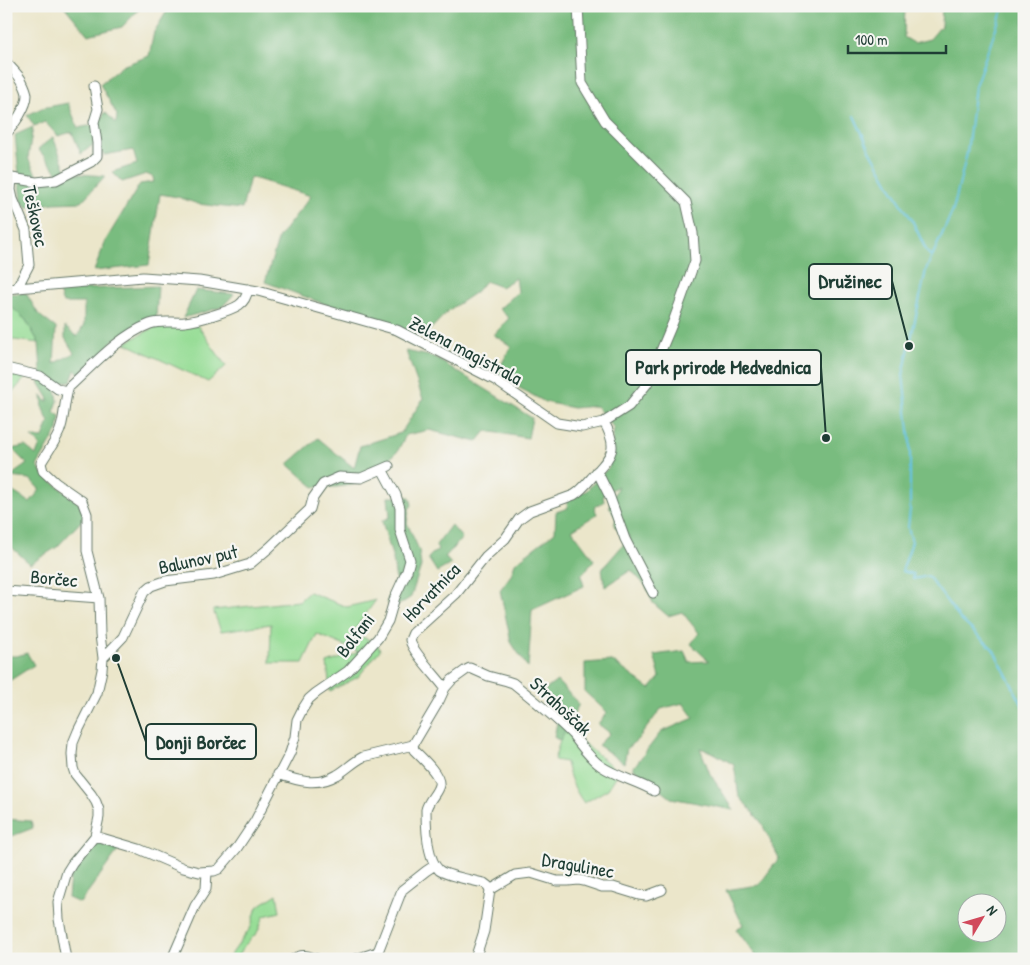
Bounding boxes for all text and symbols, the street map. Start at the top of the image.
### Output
scale bar [848,22,945,54]
text: 100 m [855,29,888,50]
street label: Teškovec [17,183,55,250]
callout: Družinec [809,264,892,299]
text: Družinec [819,267,883,294]
street label: Zelena magistrala [405,309,528,391]
callout: Park prirode Medvednica [626,350,821,385]
text: Park prirode Medvednica [635,353,811,381]
street label: Balunov put [156,538,240,580]
street label: Horvatnica [396,556,466,627]
street label: Borčec [29,563,79,593]
street label: Bolfani [330,608,380,662]
street label: Strahoščak [524,671,598,741]
callout: Donji Borčec [146,724,256,759]
text: Donji Borčec [156,728,247,755]
street label: Dragulinec [540,846,617,884]
north arrow [958,892,1008,942]
text: N [983,901,1003,919]

